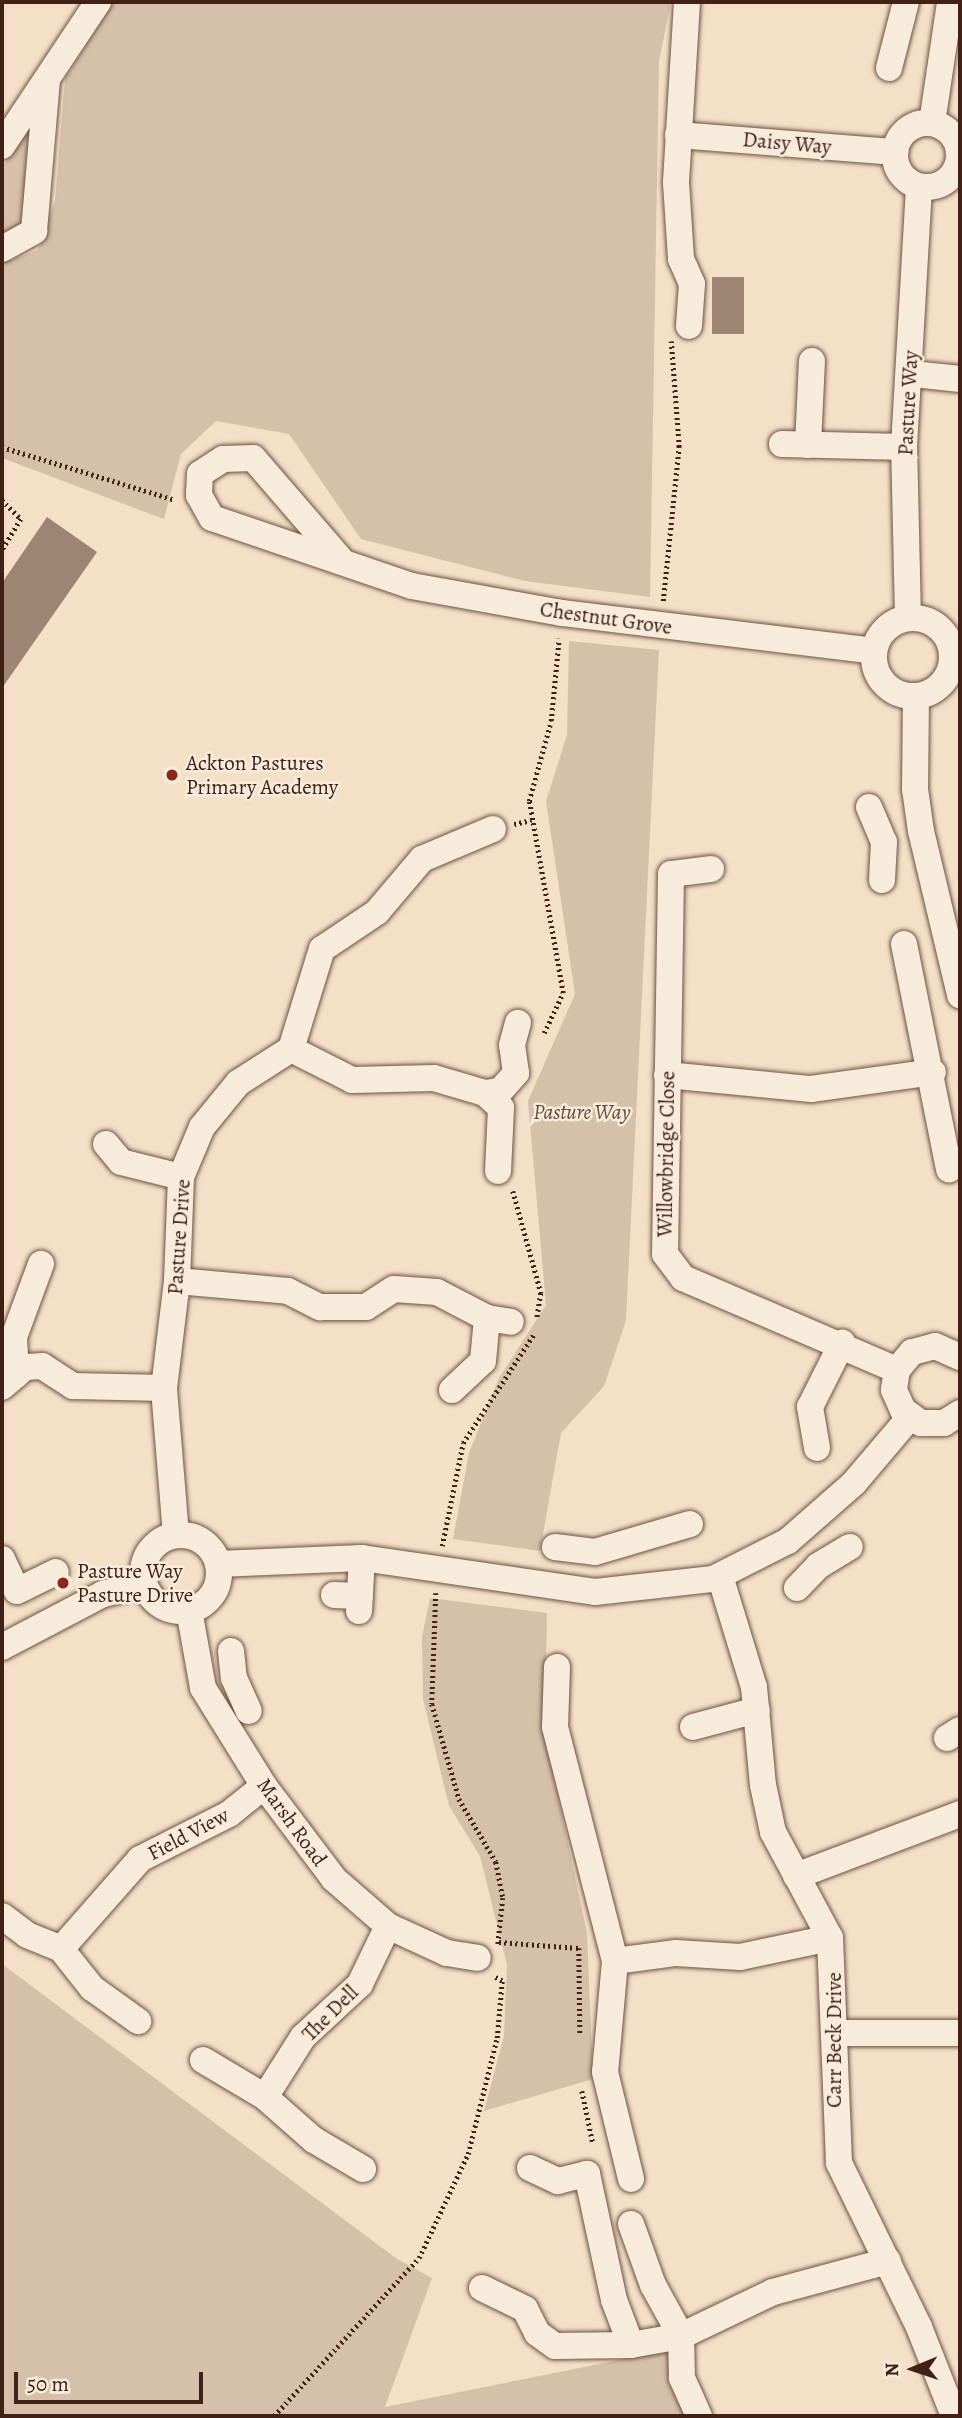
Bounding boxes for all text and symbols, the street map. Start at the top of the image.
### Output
street label: Daisy Way [742,127,832,159]
street label: Pasture Way [893,350,923,456]
street label: Chestnut Grove [538,596,674,640]
place label: Ackton Pastures Primary Academy [186,750,338,800]
marker: Ackton Pastures Primary Academy [164,767,180,783]
street label: Willowbridge Close [652,1071,680,1237]
park label: Pasture Way [533,1099,631,1125]
street label: Pasture Drive [162,1178,196,1296]
place label: Pasture Way Pasture Drive [77,1558,193,1608]
marker: Pasture Way Pasture Drive [55,1575,71,1591]
street label: Marsh Road [252,1773,332,1871]
street label: Field View [143,1802,233,1866]
street label: Carr Beck Drive [821,1972,847,2108]
street label: The Dell [297,1980,363,2046]
north arrow [878,2334,948,2404]
scale bar [18,2358,206,2402]
text: N [879,2362,905,2377]
text: 50 m [27,2370,69,2398]

